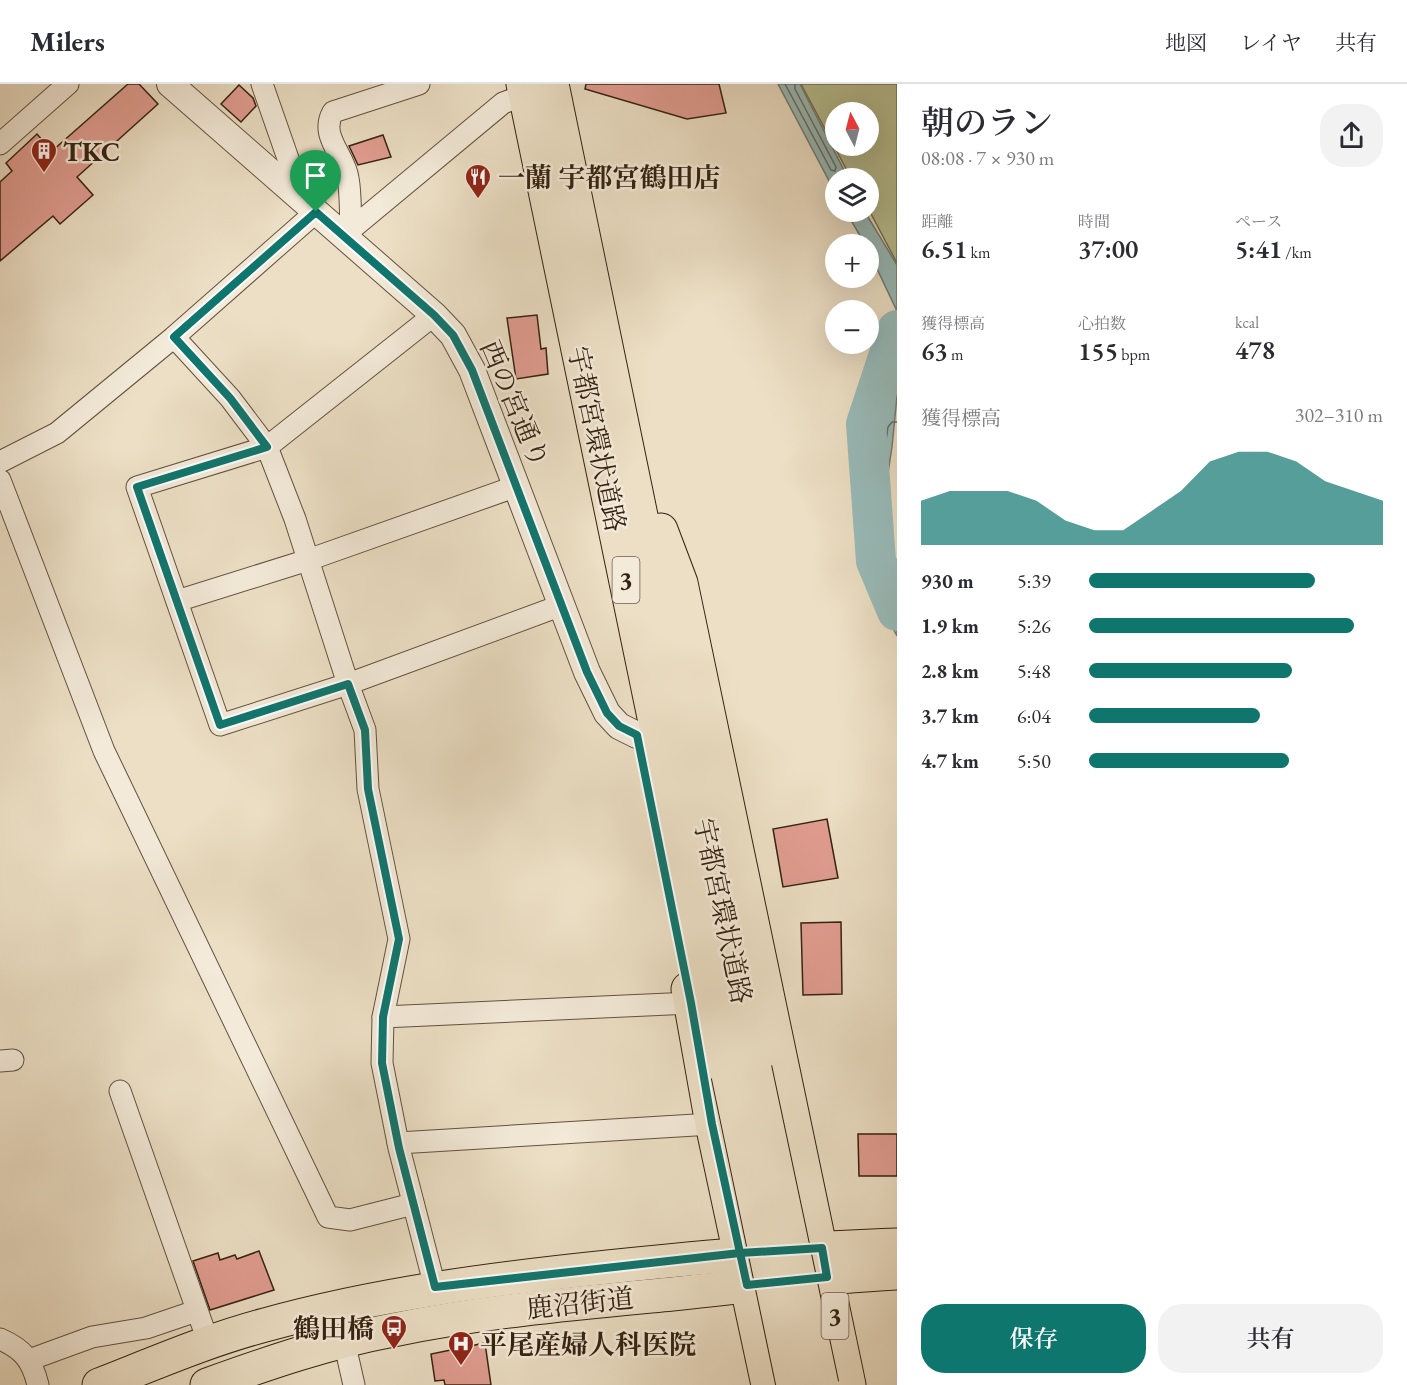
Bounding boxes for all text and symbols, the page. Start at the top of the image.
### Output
text: Milers [30,23,105,59]
text: 地図 [1165,29,1207,56]
text: レイヤ [1240,29,1302,56]
text: 共有 [1335,29,1377,56]
text: 朝のラン [921,101,1053,144]
north arrow [825,102,879,156]
map controls [825,102,879,354]
button: share [1320,104,1383,167]
place label: TKC [63,134,120,169]
building icon: TKC [29,136,59,174]
text: 08:08 · 7 × 930 m [921,145,1054,171]
pin [290,150,341,212]
icon: arrive [299,159,332,192]
place label: 一蘭 宇都宮鶴田店 [498,160,720,195]
restaurant icon: 一蘭 宇都宮鶴田店 [463,162,493,200]
button: layers [825,168,879,222]
text: 距離 [921,211,953,232]
text: 時間 [1078,211,1110,232]
text: ペース [1235,211,1282,232]
text: 6.51 [921,232,967,266]
text: 37:00 [1078,232,1138,266]
text: 5:41 [1235,232,1282,266]
button: + [825,234,879,288]
text: km [967,242,990,263]
text: /km [1282,242,1312,263]
button: − [825,300,879,354]
text: kcal [1235,312,1259,333]
text: 獲得標高 [921,313,985,334]
text: 心拍数 [1078,313,1126,334]
text: 478 [1235,333,1275,367]
text: 63 [921,334,948,368]
text: 155 [1078,334,1118,368]
street label: 西の宮通り [473,335,557,473]
street label: 宇都宮環状道路 [560,343,634,535]
text: m [948,344,963,365]
text: bpm [1118,344,1150,365]
text: 302–310 m [1295,402,1383,428]
text: 獲得標高 [921,405,1001,431]
road number: 3 [612,557,640,603]
text: 930 m [921,568,974,594]
text: 5:39 [1017,568,1051,594]
text: 1.9 km [921,613,979,639]
text: 5:26 [1017,613,1051,639]
text: 2.8 km [921,658,979,684]
text: 5:48 [1017,658,1051,684]
text: 3.7 km [921,703,979,729]
text: 6:04 [1017,703,1051,729]
text: 4.7 km [921,748,979,774]
text: 5:50 [1017,748,1051,774]
street label: 宇都宮環状道路 [686,815,760,1007]
street label: 鹿沼街道 [524,1280,636,1326]
road number: 3 [822,1293,848,1339]
button: 保存 [921,1304,1146,1373]
button: 共有 [1158,1304,1383,1373]
place label: 鶴田橋 [293,1311,374,1346]
bus stop icon: 鶴田橋 [379,1313,409,1351]
place label: 平尾産婦人科医院 [480,1327,696,1362]
hospital icon: 平尾産婦人科医院 [446,1329,476,1367]

